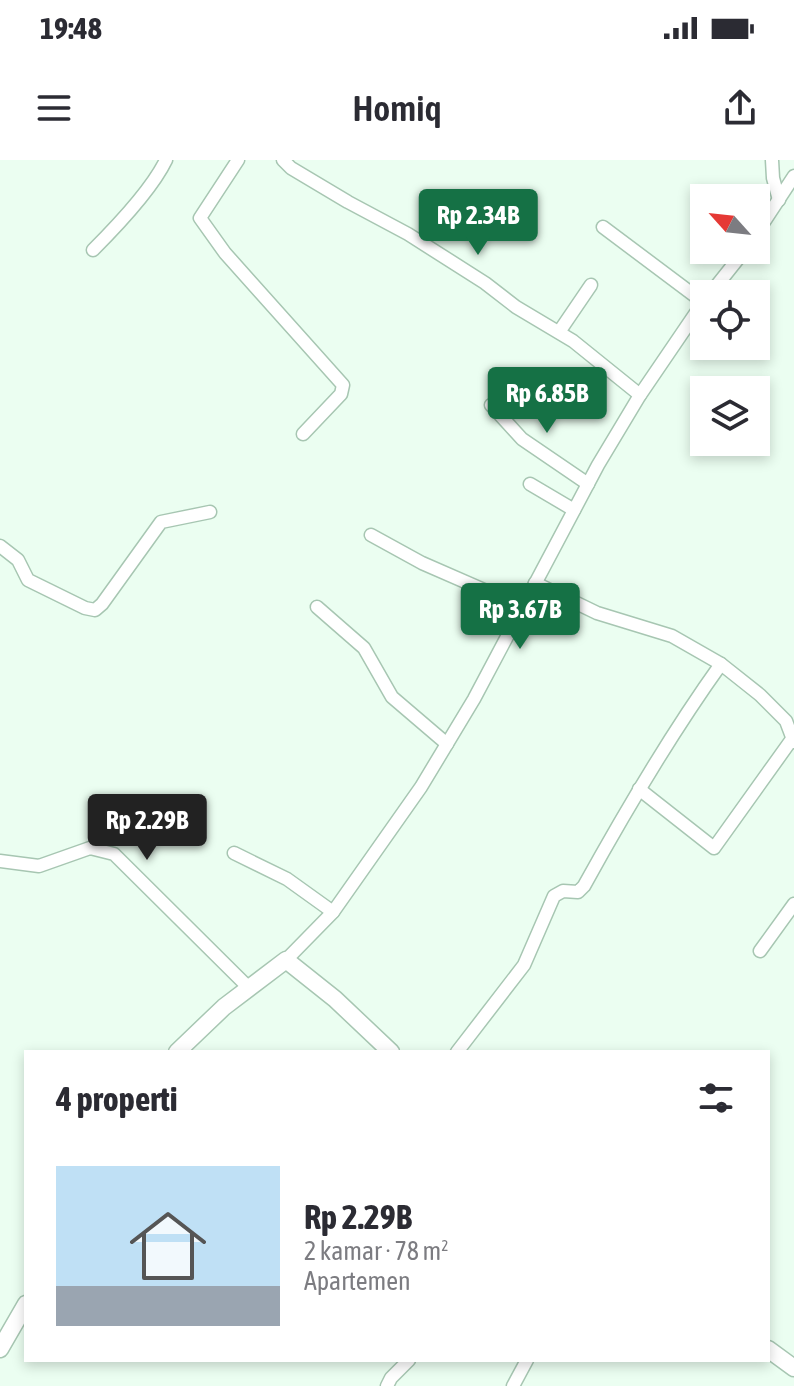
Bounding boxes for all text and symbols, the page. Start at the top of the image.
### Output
text: 19:48 [40,11,102,45]
icon: menu [32,86,76,130]
icon: share [718,86,762,130]
text: Homiq [352,87,442,129]
north arrow [690,184,770,264]
map controls [690,184,770,456]
pin: Rp 2.34B [395,189,561,257]
text: Rp 2.34B [437,200,519,230]
button: locate [690,280,770,360]
pin: Rp 6.85B [464,367,630,435]
button: layers [690,376,770,456]
text: Rp 6.85B [506,378,588,408]
pin: Rp 3.67B [437,583,603,651]
text: Rp 3.67B [479,594,561,624]
pin: Rp 2.29B [64,794,230,862]
text: Rp 2.29B [106,805,188,835]
icon: filters [694,1076,738,1120]
text: 4 properti [56,1079,178,1118]
text: Rp 2.29B [304,1197,412,1236]
icon: home [120,1198,216,1294]
text: 2 kamar · 78 m² [304,1236,448,1266]
text: Apartemen [304,1266,411,1296]

